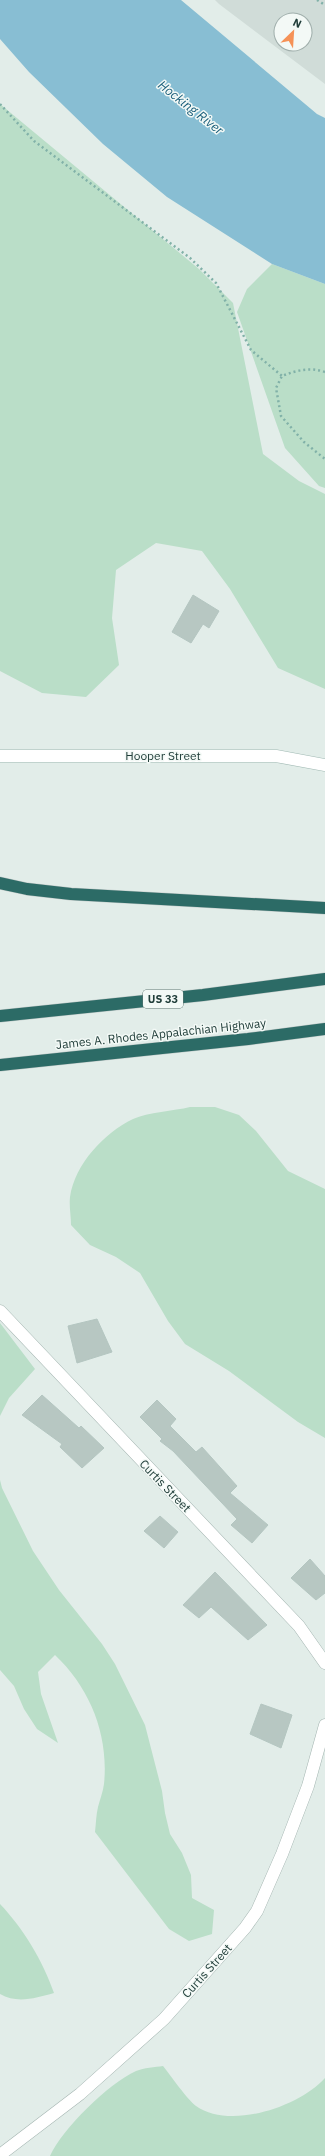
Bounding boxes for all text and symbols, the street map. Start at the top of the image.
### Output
north arrow [273,12,313,52]
text: N [291,15,304,31]
water label: Hocking River [154,76,228,139]
street label: Hooper Street [125,748,201,763]
road number: US 33 [143,990,183,1008]
street label: James A. Rhodes Appalachian Highway [55,1015,267,1052]
street label: Curtis Street [137,1456,194,1515]
street label: Curtis Street [178,1941,235,2001]

